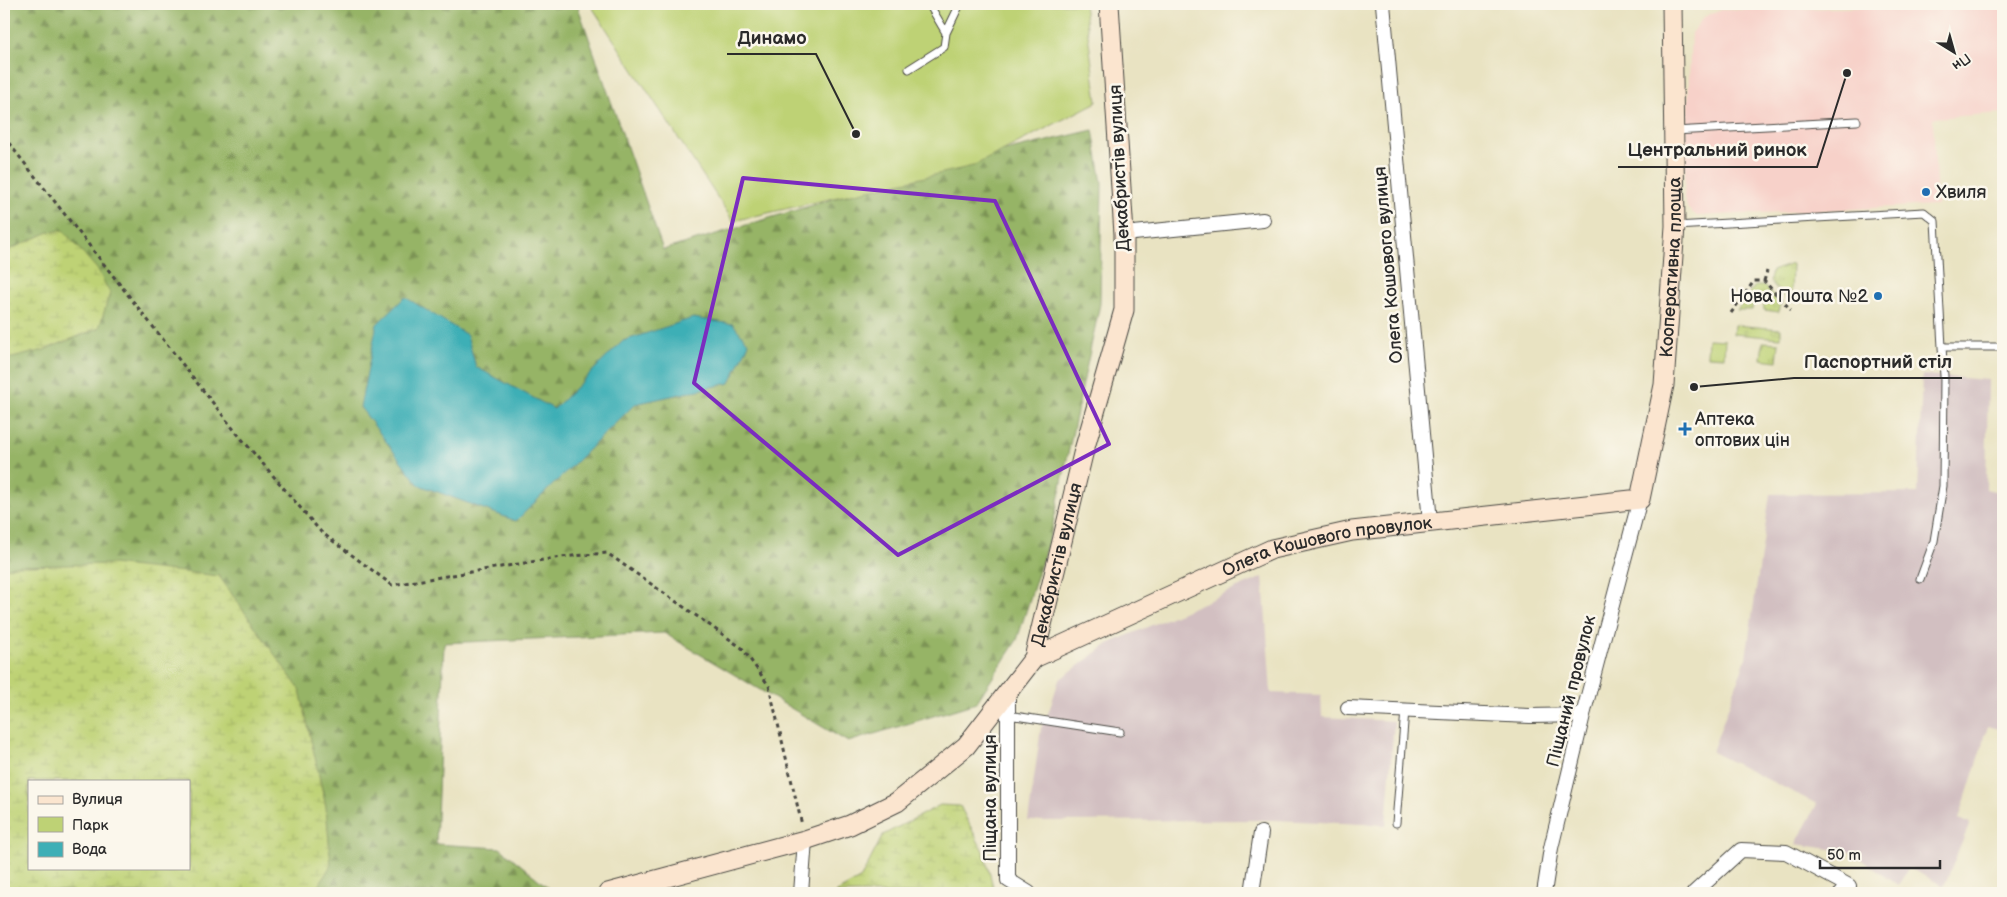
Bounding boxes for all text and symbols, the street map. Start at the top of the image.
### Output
callout: Динамо [727,20,816,54]
text: Динамо [737,27,807,50]
north arrow [1930,28,1980,78]
text: Пн [1949,50,1974,74]
street label: Декабристів вулиця [1105,84,1134,252]
callout: Центральний ринок [1618,133,1817,167]
text: Центральний ринок [1627,139,1807,162]
street label: Олега Кошового вулиця [1369,166,1408,364]
street label: Кооперативна площа [1656,177,1686,358]
place label: Хвиля [1936,182,1987,203]
marker: Хвиля [1920,186,1932,198]
place label: Нова Пошта №2 [1730,286,1868,307]
marker: Нова Пошта №2 [1872,290,1884,302]
callout: Паспортний стіл [1794,344,1962,378]
text: Паспортний стіл [1804,351,1952,374]
place label: Аптека оптових цін [1694,409,1790,451]
marker: Аптека оптових цін [1679,423,1691,435]
street label: Декабристів вулиця [1027,481,1087,648]
street label: Олега Кошового провулок [1219,512,1434,581]
street label: Піщаний провулок [1542,613,1601,769]
street label: Піщана вулиця [980,734,1001,862]
legend [28,780,190,870]
text: Вулиця [72,790,123,809]
text: Парк [72,816,109,835]
scale bar [1820,837,1940,869]
text: Вода [72,840,107,859]
text: 50 m [1827,846,1861,865]

